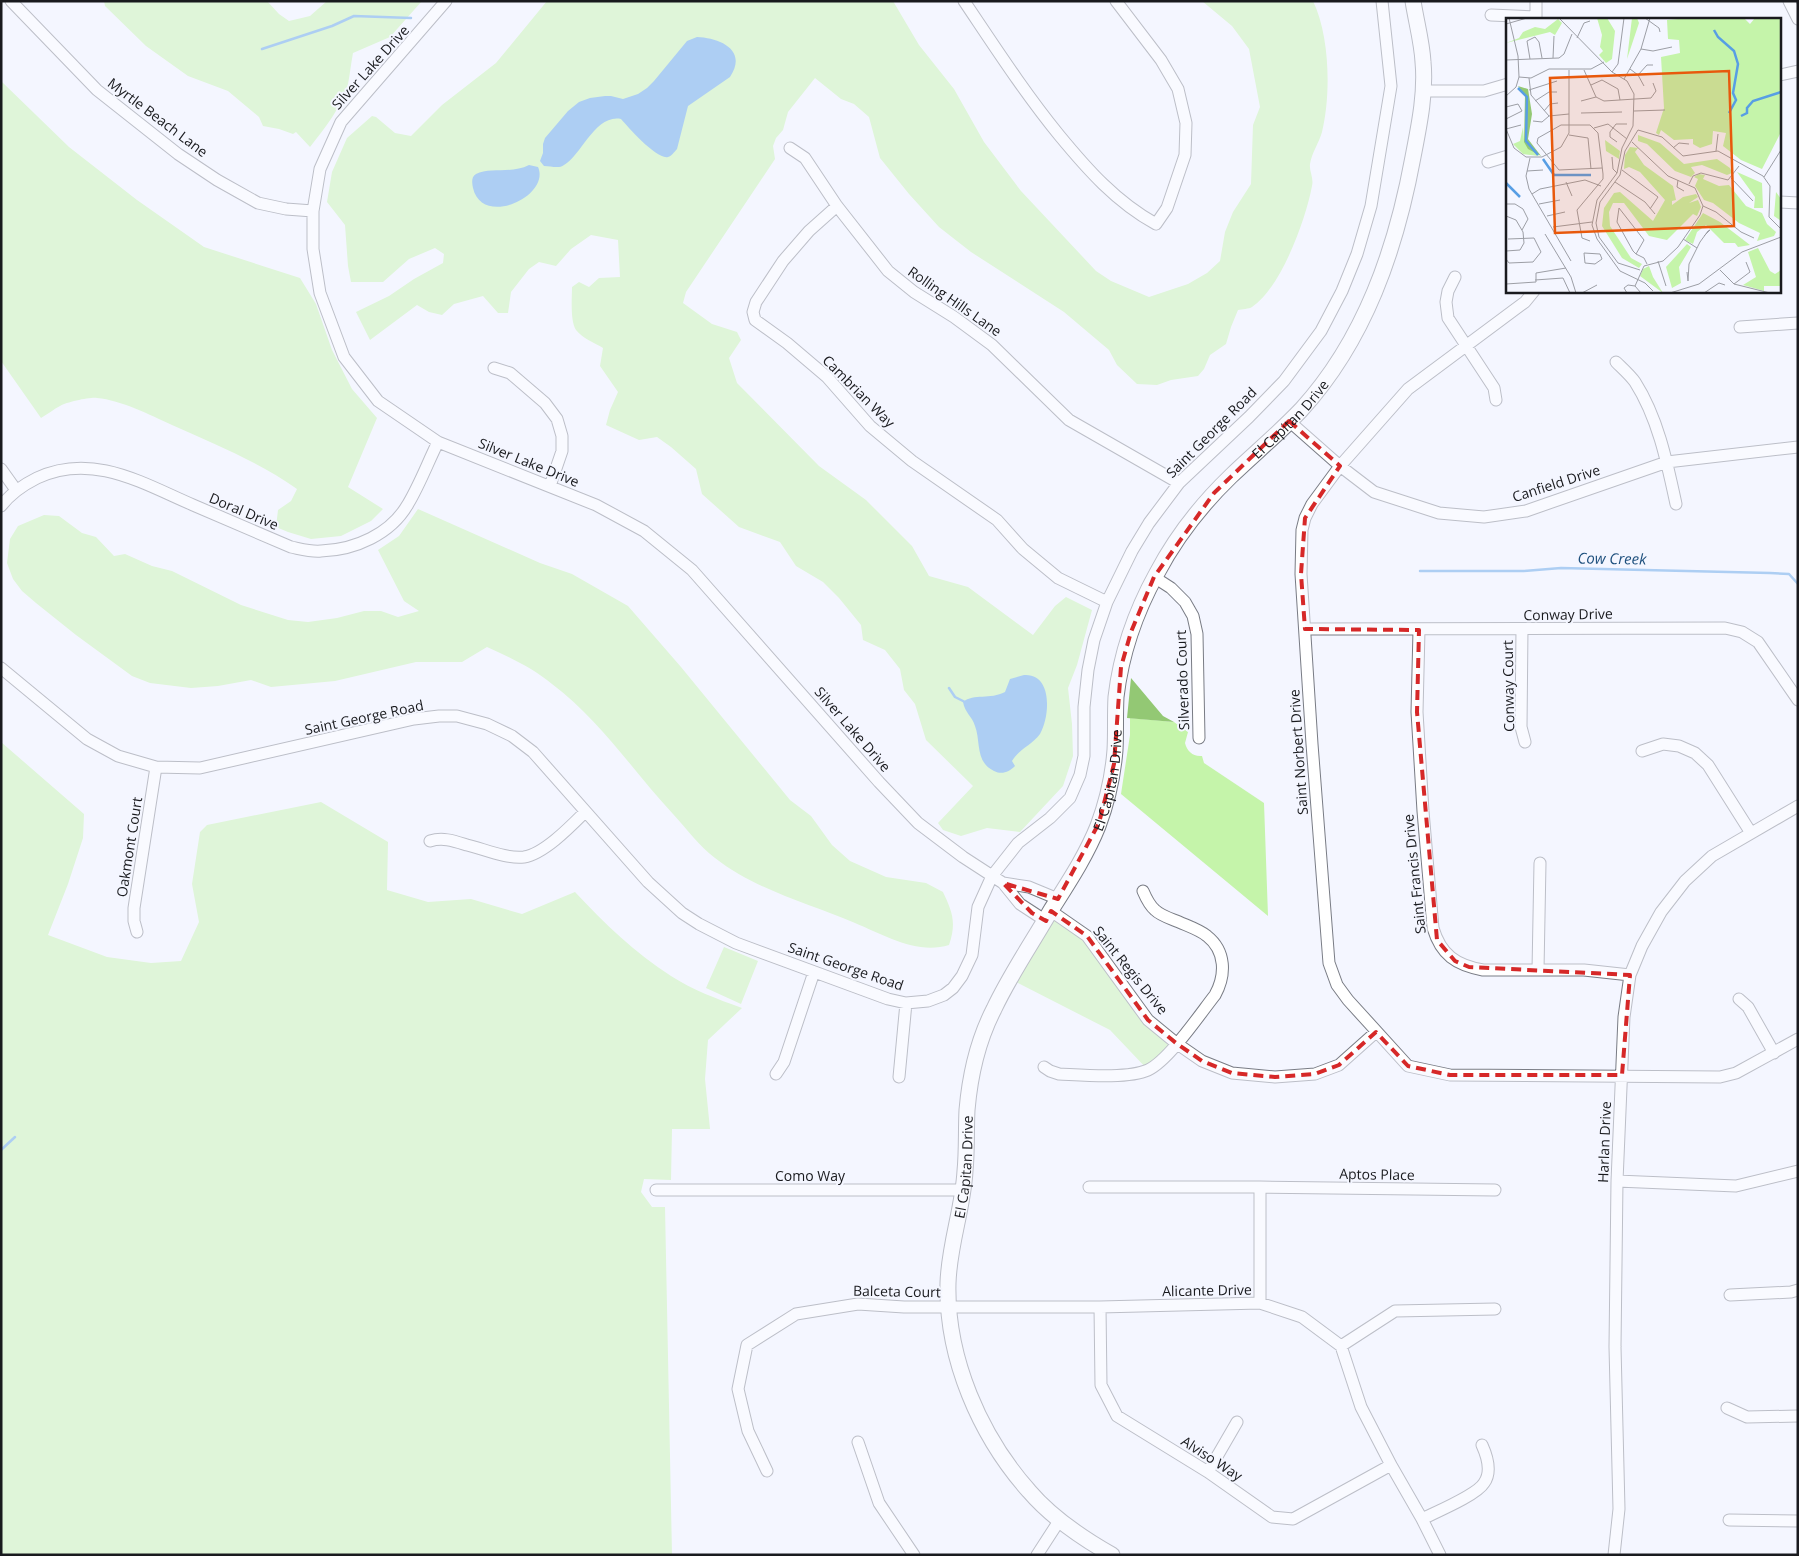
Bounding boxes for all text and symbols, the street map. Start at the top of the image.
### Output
inset map [1506,18,1782,292]
street label: Silver Lake Drive [327,21,413,113]
street label: Myrtle Beach Lane [104,73,212,161]
street label: Rolling Hills Lane [904,262,1006,340]
street label: Cambrian Way [819,351,900,432]
street label: El Capitan Drive [1247,375,1332,462]
street label: Saint George Road [1162,383,1260,481]
street label: Silver Lake Drive [476,433,582,491]
street label: Canfield Drive [1510,460,1602,506]
street label: Doral Drive [206,488,282,534]
water label: Cow Creek [1577,547,1647,569]
street label: Conway Drive [1523,604,1613,624]
street label: Silverado Court [1171,630,1193,730]
street label: Conway Court [1498,640,1518,732]
street label: Silver Lake Drive [811,682,895,776]
street label: Saint Norbert Drive [1284,688,1312,815]
street label: Saint George Road [303,695,425,739]
street label: El Capitan Drive [1088,729,1125,834]
street label: Oakmont Court [112,796,146,898]
street label: Saint Francis Drive [1398,813,1430,935]
street label: Saint Regis Drive [1090,922,1173,1018]
street label: Saint George Road [786,937,906,995]
street label: Harlan Drive [1593,1101,1615,1183]
street label: El Capitan Drive [949,1115,976,1220]
street label: Aptos Place [1339,1164,1415,1184]
street label: Como Way [775,1166,846,1185]
street label: Alicante Drive [1162,1280,1252,1300]
street label: Balceta Court [853,1281,941,1301]
street label: Alviso Way [1178,1431,1247,1485]

